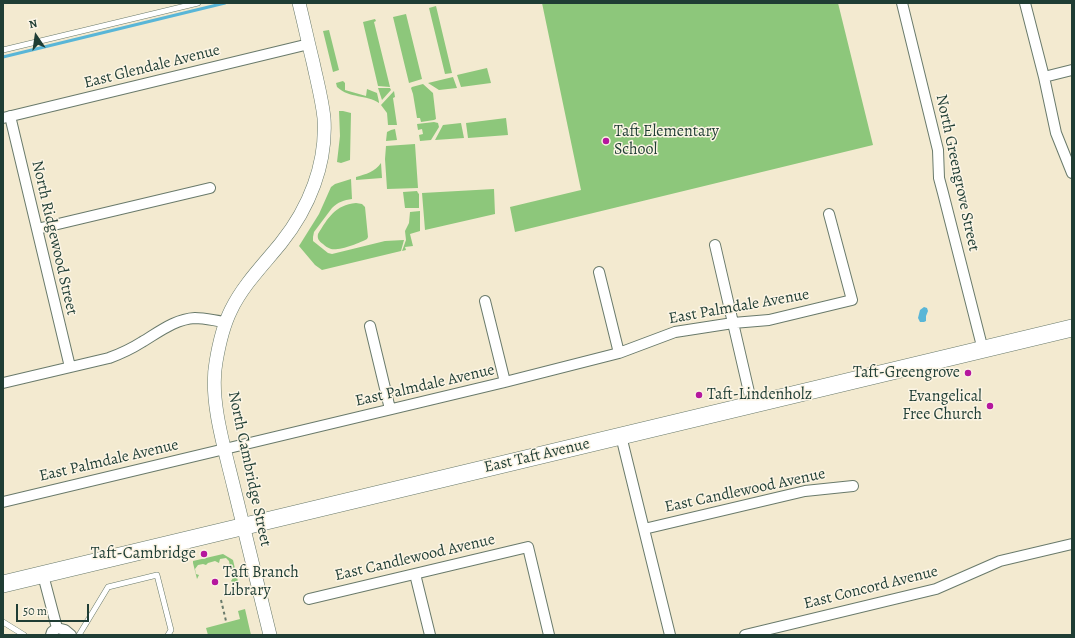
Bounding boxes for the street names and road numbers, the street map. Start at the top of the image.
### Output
street label: East Glendale Avenue [82,41,222,93]
street label: North Greengrove Street [931,93,983,253]
street label: North Ridgewood Street [27,159,81,317]
street label: East Palmdale Avenue [667,285,811,329]
street label: East Palmdale Avenue [353,361,497,411]
street label: North Cambridge Street [223,390,275,548]
street label: East Taft Avenue [482,434,592,478]
street label: East Palmdale Avenue [37,436,181,486]
street label: East Candlewood Avenue [663,465,827,517]
street label: East Candlewood Avenue [333,530,497,586]
street label: East Concord Avenue [802,562,940,614]

